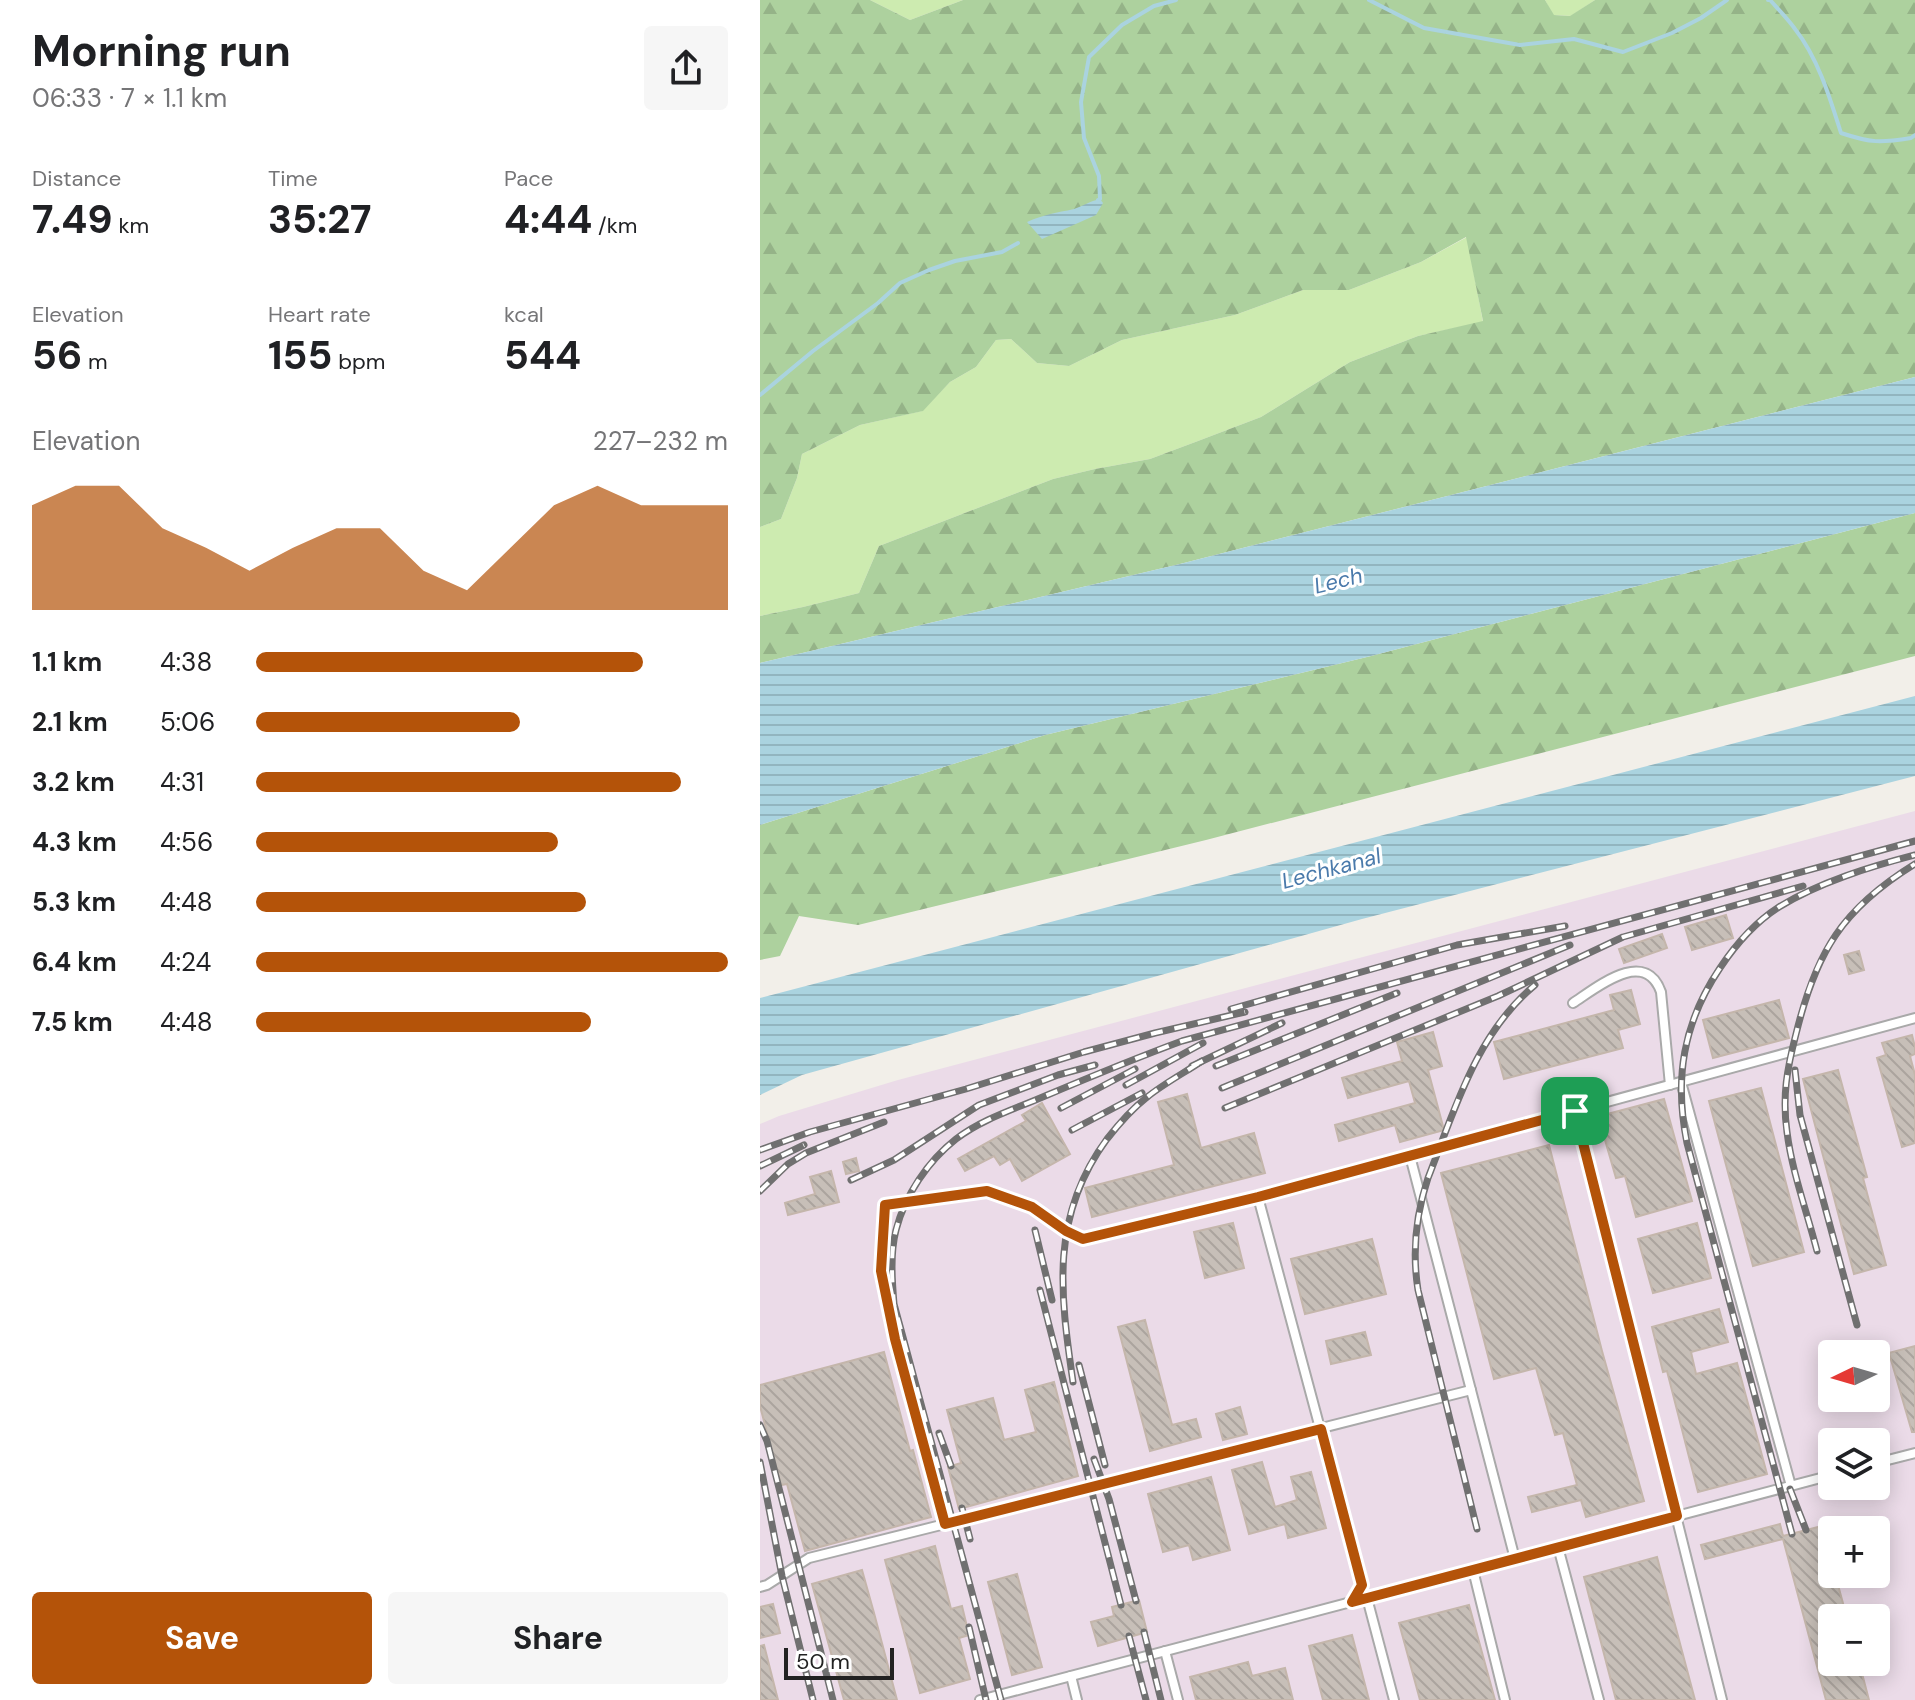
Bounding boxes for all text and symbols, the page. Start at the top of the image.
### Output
text: Morning run [32,22,291,80]
button: share [644,26,728,110]
text: 06:33 · 7 × 1.1 km [32,81,227,115]
text: Distance [32,164,121,193]
text: Time [268,164,318,193]
text: Pace [504,164,553,193]
text: 7.49 [32,193,113,245]
text: 35:27 [268,193,371,245]
text: 4:44 [504,193,592,245]
text: km [113,211,149,240]
text: /km [592,211,637,240]
text: Elevation [32,300,124,329]
text: Heart rate [268,300,371,329]
text: kcal [504,300,544,329]
text: 56 [32,329,82,381]
text: 155 [268,329,332,381]
text: 544 [504,329,581,381]
text: m [82,347,108,376]
text: bpm [332,347,385,376]
text: Elevation [32,424,140,458]
text: 227–232 m [593,424,728,458]
water label: Lech [1311,560,1365,600]
text: 1.1 km [32,645,102,679]
text: 4:38 [160,645,212,679]
text: 2.1 km [32,705,108,739]
text: 5:06 [160,705,215,739]
text: 3.2 km [32,765,115,799]
text: 4:31 [160,765,204,799]
text: 4.3 km [32,825,117,859]
text: 4:56 [160,825,213,859]
water label: Lechkanal [1278,841,1385,896]
text: 5.3 km [32,885,116,919]
text: 4:48 [160,885,213,919]
text: 6.4 km [32,945,117,979]
text: 4:24 [160,945,211,979]
text: 7.5 km [32,1005,113,1039]
text: 4:48 [160,1005,213,1039]
pin [1541,1077,1609,1145]
icon: arrive [1553,1089,1597,1133]
north arrow [1818,1340,1890,1412]
map controls [1818,1340,1890,1676]
button: layers [1818,1428,1890,1500]
button: + [1818,1516,1890,1588]
button: Save [32,1592,372,1684]
button: Share [388,1592,728,1684]
button: − [1818,1604,1890,1676]
scale bar [784,1644,894,1680]
text: 50 m [796,1647,850,1676]

